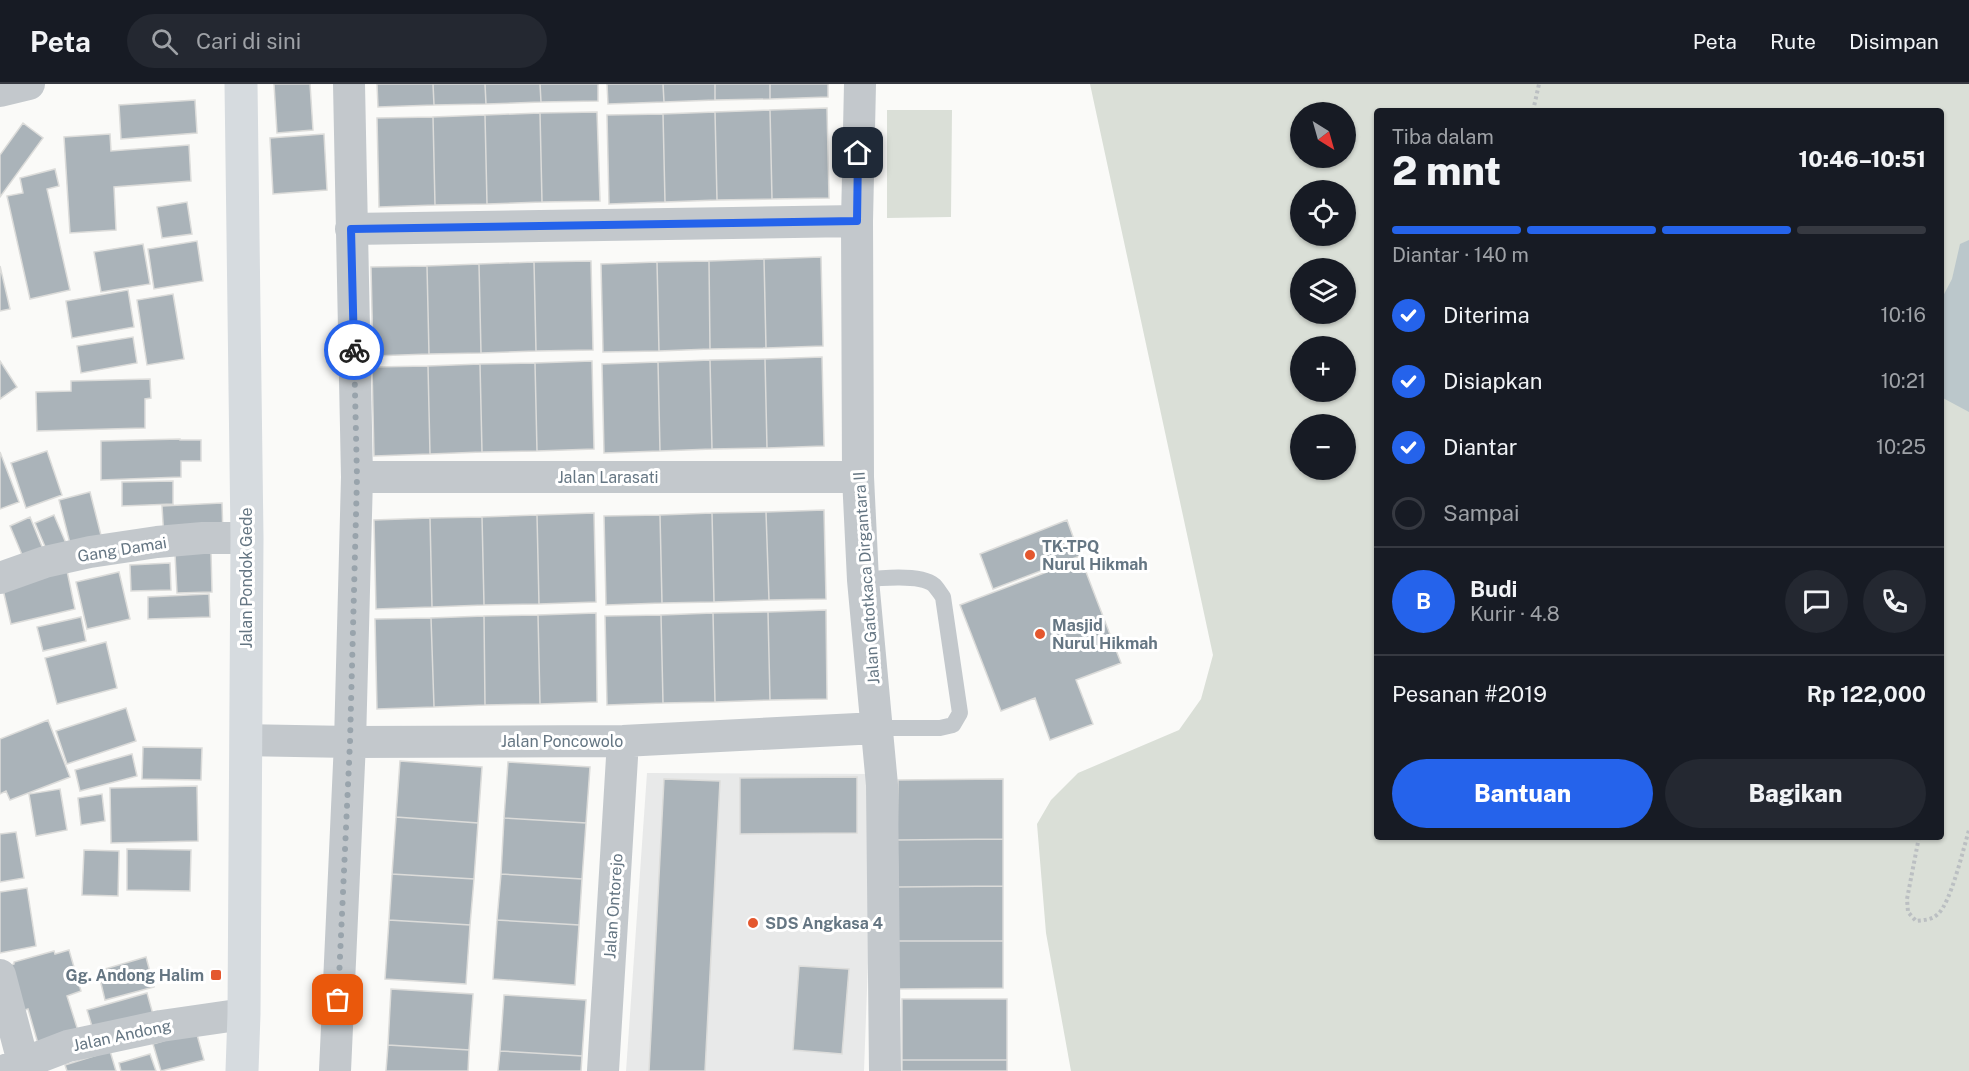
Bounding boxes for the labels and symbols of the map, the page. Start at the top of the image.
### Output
north arrow [1290,102,1356,168]
pin [832,127,883,178]
courier [324,320,384,380]
street label: Jalan Larasati [557,468,659,487]
street label: Jalan Gatotkaca Dirgantara II [850,471,883,685]
street label: Jalan Pondok Gede [237,508,256,649]
street label: Gang Damai [76,533,168,566]
place label: TK-TPQ Nurul Hikmah [1042,537,1148,574]
marker: TK-TPQ Nurul Hikmah [1023,548,1037,562]
place label: Masjid Nurul Hikmah [1052,616,1158,653]
marker: Masjid Nurul Hikmah [1033,627,1047,641]
street label: Jalan Poncowolo [501,732,623,751]
street label: Jalan Ontorejo [600,853,627,959]
place label: SDS Angkasa 4 [765,914,883,933]
marker: SDS Angkasa 4 [746,916,760,930]
place label: Gg. Andong Halim [66,966,204,985]
marker: Gg. Andong Halim [209,968,223,982]
pin [312,974,363,1025]
street label: Jalan Andong [71,1016,173,1055]

